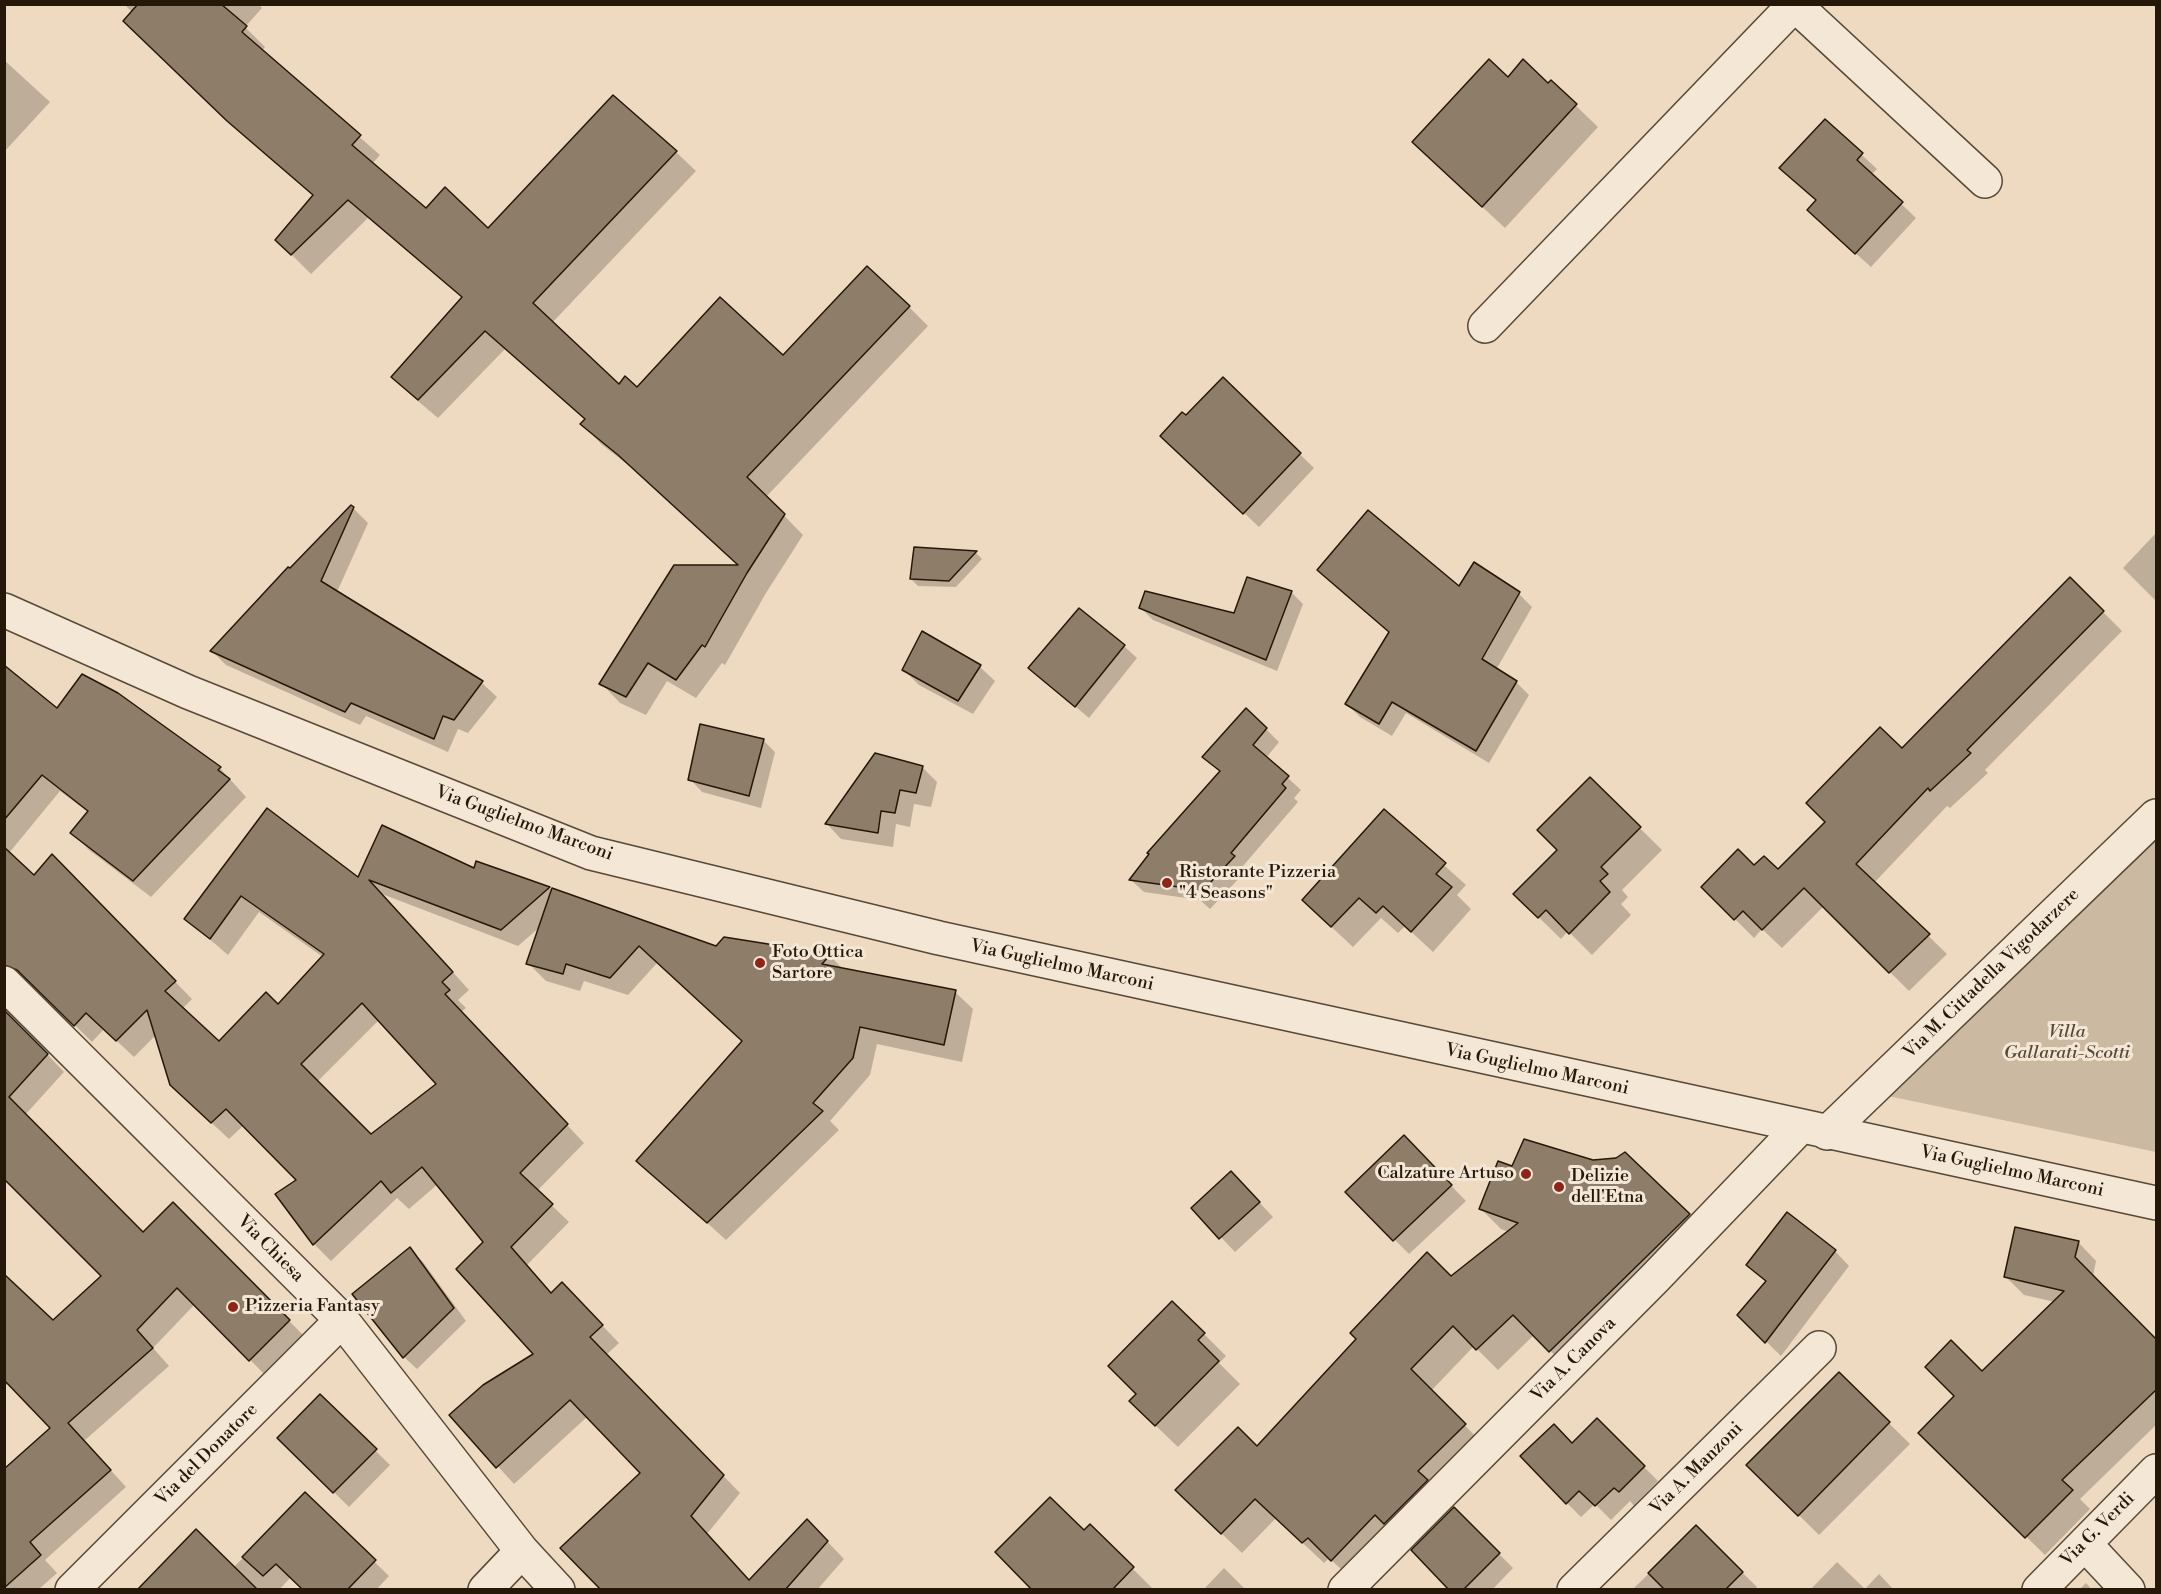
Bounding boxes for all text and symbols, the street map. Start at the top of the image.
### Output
street label: Via Guglielmo Marconi [432,782,616,866]
place label: Ristorante Pizzeria "4 Seasons" [1179,862,1336,904]
marker: Ristorante Pizzeria "4 Seasons" [1160,876,1174,890]
street label: Via M. Cittadella Vigodarzere [1900,884,2084,1064]
street label: Via Guglielmo Marconi [968,936,1156,996]
place label: Foto Ottica Sartore [772,942,863,984]
marker: Foto Ottica Sartore [753,956,767,970]
park label: Villa Gallarati-Scotti [2004,1022,2130,1064]
street label: Via Guglielmo Marconi [1443,1040,1631,1100]
street label: Via Guglielmo Marconi [1918,1142,2106,1202]
place label: Calzature Artuso [1377,1163,1514,1185]
place label: Delizie dell'Etna [1571,1166,1644,1208]
marker: Calzature Artuso [1519,1167,1533,1181]
marker: Delizie dell'Etna [1552,1180,1566,1194]
street label: Via Chiesa [232,1211,308,1287]
place label: Pizzeria Fantasy [245,1296,380,1318]
marker: Pizzeria Fantasy [226,1300,240,1314]
street label: Via A. Canova [1527,1313,1621,1407]
street label: Via del Donatore [151,1399,263,1511]
street label: Via A. Manzoni [1646,1418,1748,1520]
street label: Via G. Verdi [2056,1488,2140,1572]

